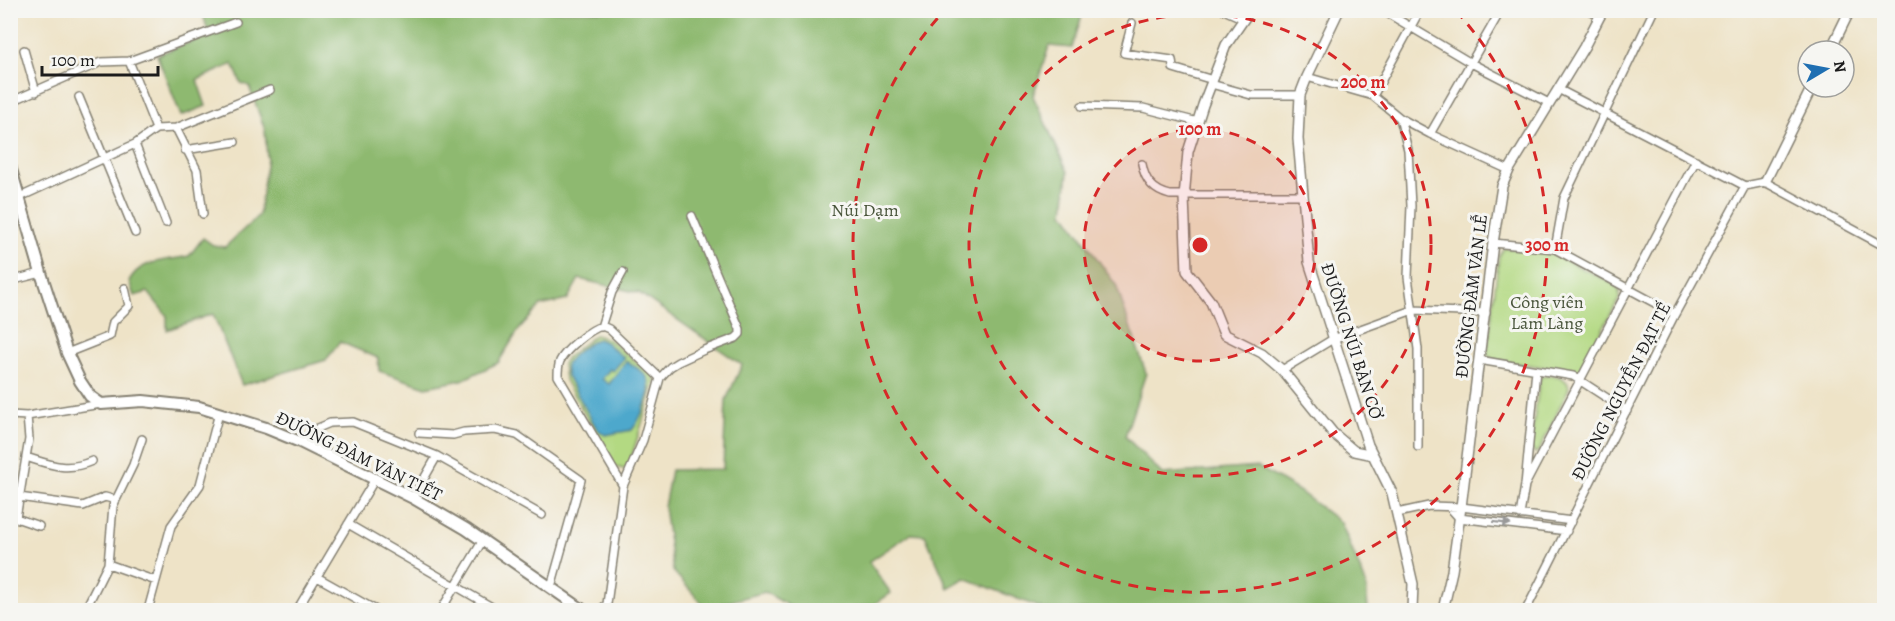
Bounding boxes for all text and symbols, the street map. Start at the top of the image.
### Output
scale bar [42,39,158,77]
north arrow [1796,39,1856,99]
text: 100 m [51,48,95,72]
text: N [1828,59,1852,75]
text: 200 m [1340,70,1386,94]
text: 100 m [1179,117,1221,141]
park label: Núi Dạm [831,198,899,222]
street label: ĐƯỜNG ĐÀM VĂN LỄ [1449,213,1493,379]
text: 300 m [1525,233,1569,257]
centre of rings [1190,235,1210,255]
street label: ĐƯỜNG NÚI BÀN CỜ [1315,260,1389,423]
park label: Công viên Lãm Làng [1510,290,1584,335]
street label: ĐƯỜNG NGUYỄN ĐẠT TẾ [1566,298,1676,484]
street label: ĐƯỜNG ĐÀM VĂN TIẾT [272,405,446,507]
one-way arrow [1493,518,1512,528]

